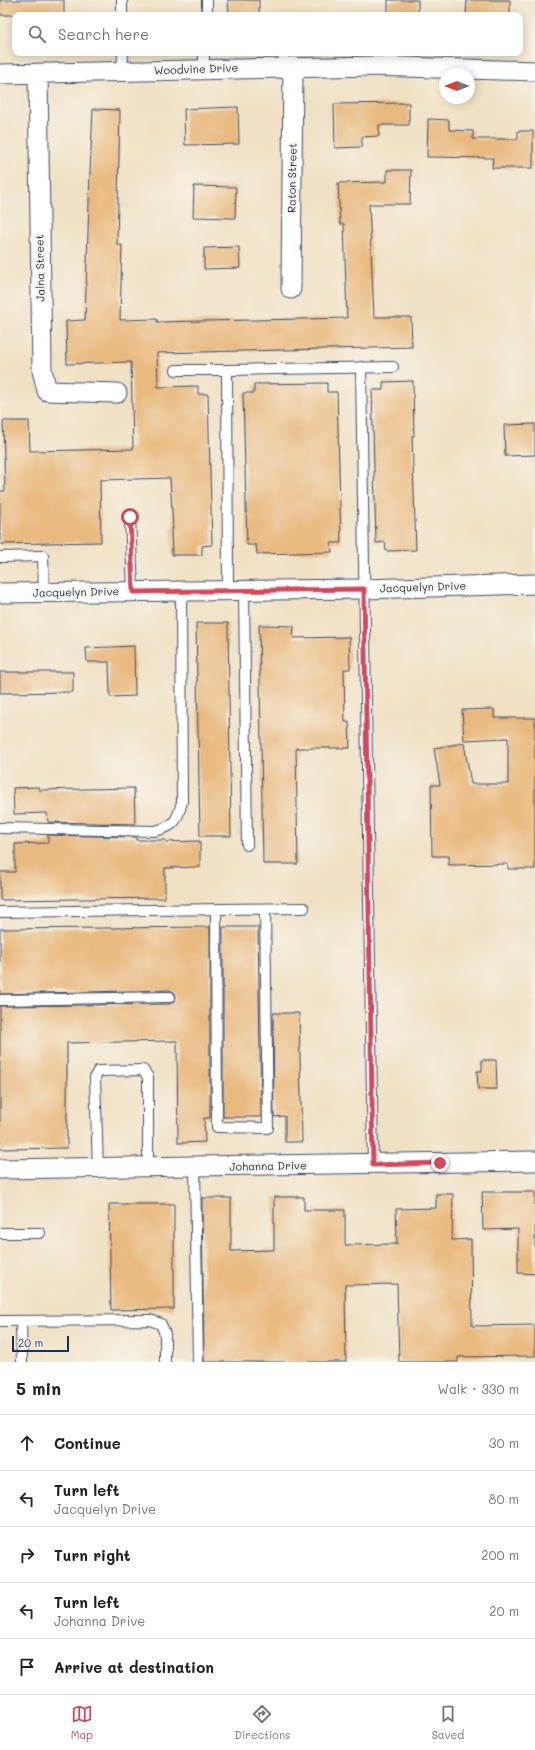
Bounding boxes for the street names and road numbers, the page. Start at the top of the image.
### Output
street label: Woodvine Drive [154,60,239,77]
street label: Raton Street [283,143,300,213]
street label: Jalna Street [31,234,48,302]
street label: Jacquelyn Drive [380,577,467,596]
street label: Jacquelyn Drive [33,583,120,600]
street label: Johanna Drive [229,1157,307,1174]

